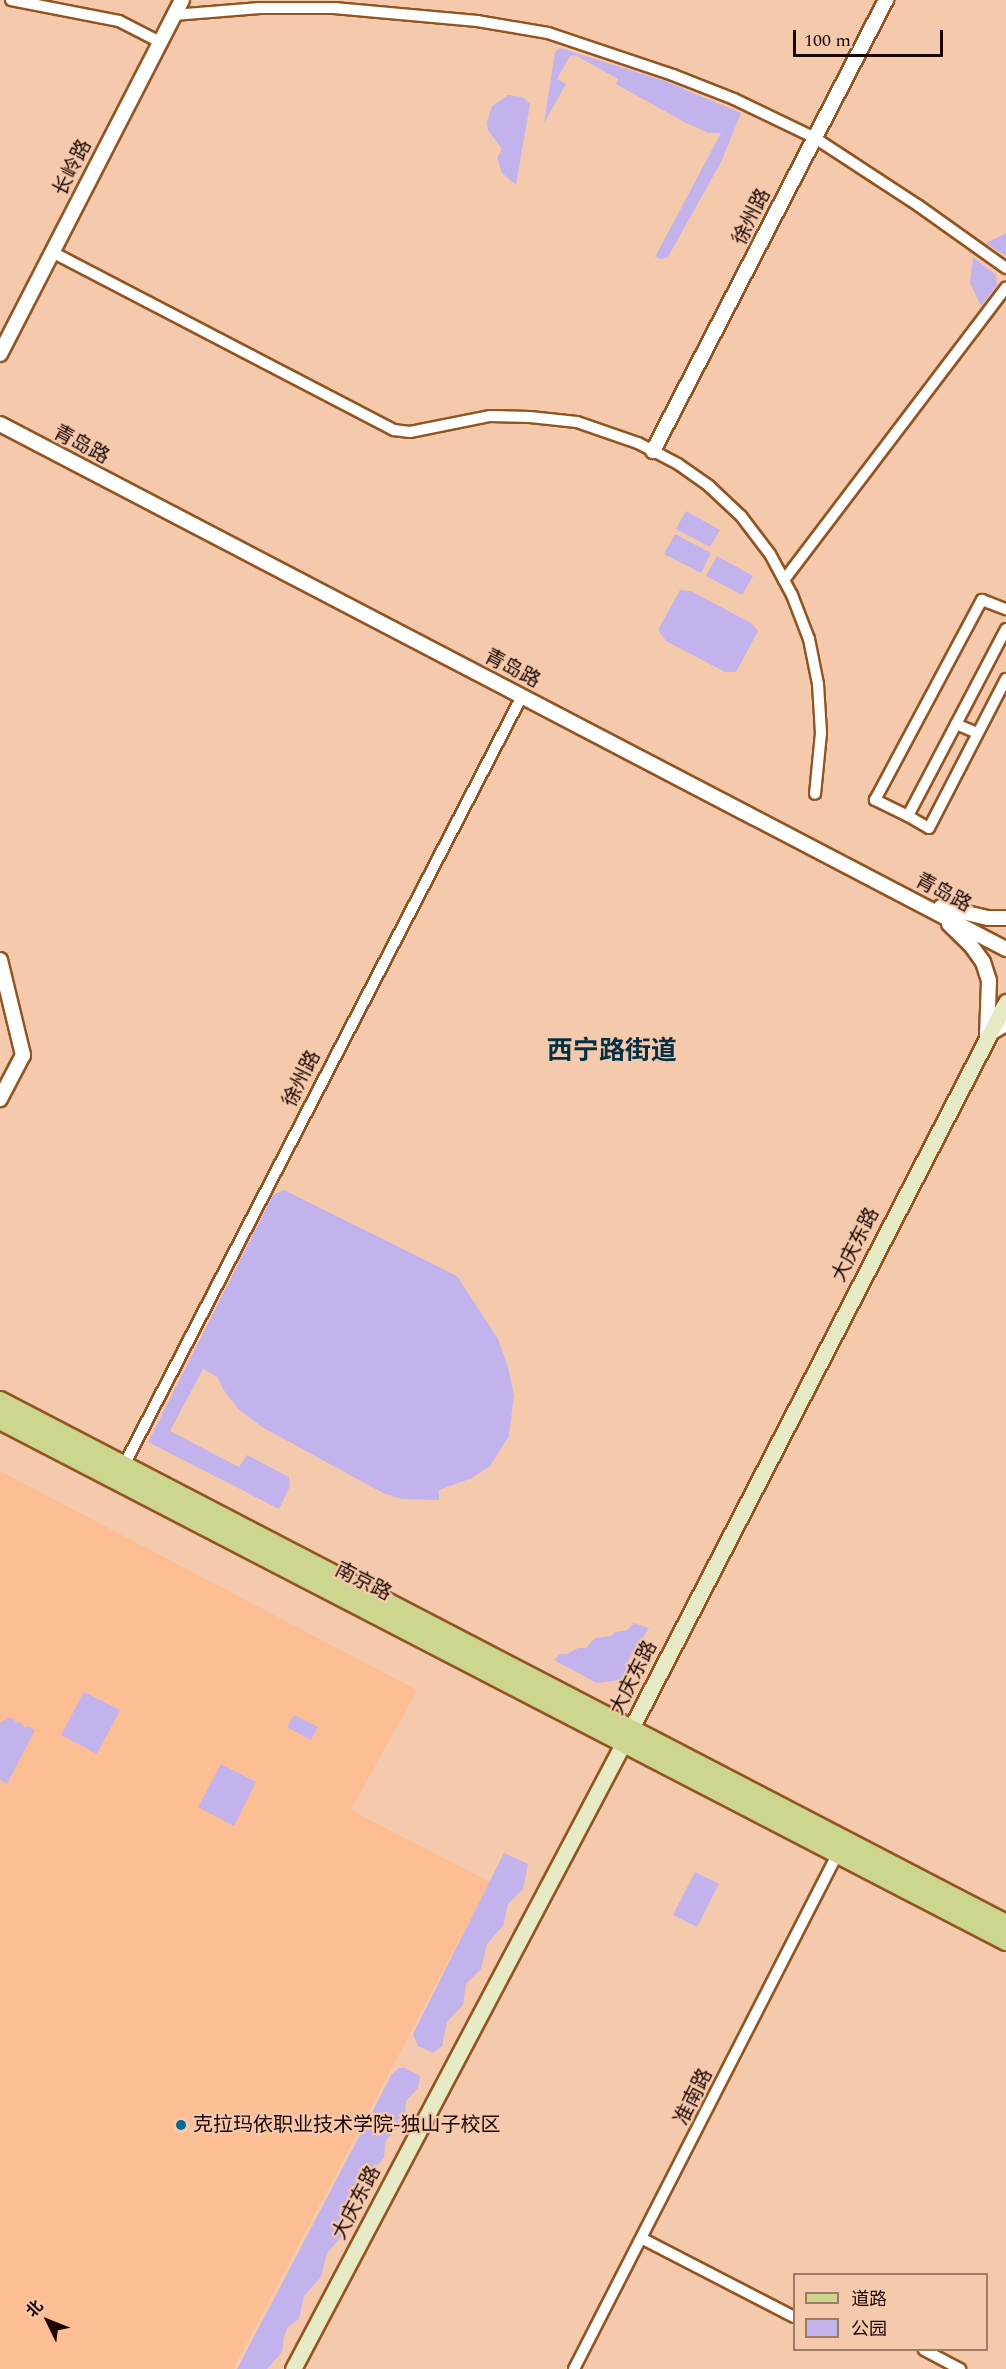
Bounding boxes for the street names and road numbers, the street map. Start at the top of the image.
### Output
street label: 长岭路 [49,136,97,200]
street label: 徐州路 [728,185,776,249]
street label: 青岛路 [49,420,113,470]
street label: 青岛路 [480,644,544,694]
street label: 青岛路 [911,868,975,918]
street label: 徐州路 [278,1047,326,1111]
street label: 大庆东路 [827,1204,885,1286]
street label: 南京路 [331,1558,395,1606]
street label: 大庆东路 [605,1637,663,1719]
street label: 准南路 [670,2065,718,2129]
street label: 大庆东路 [328,2162,386,2244]

